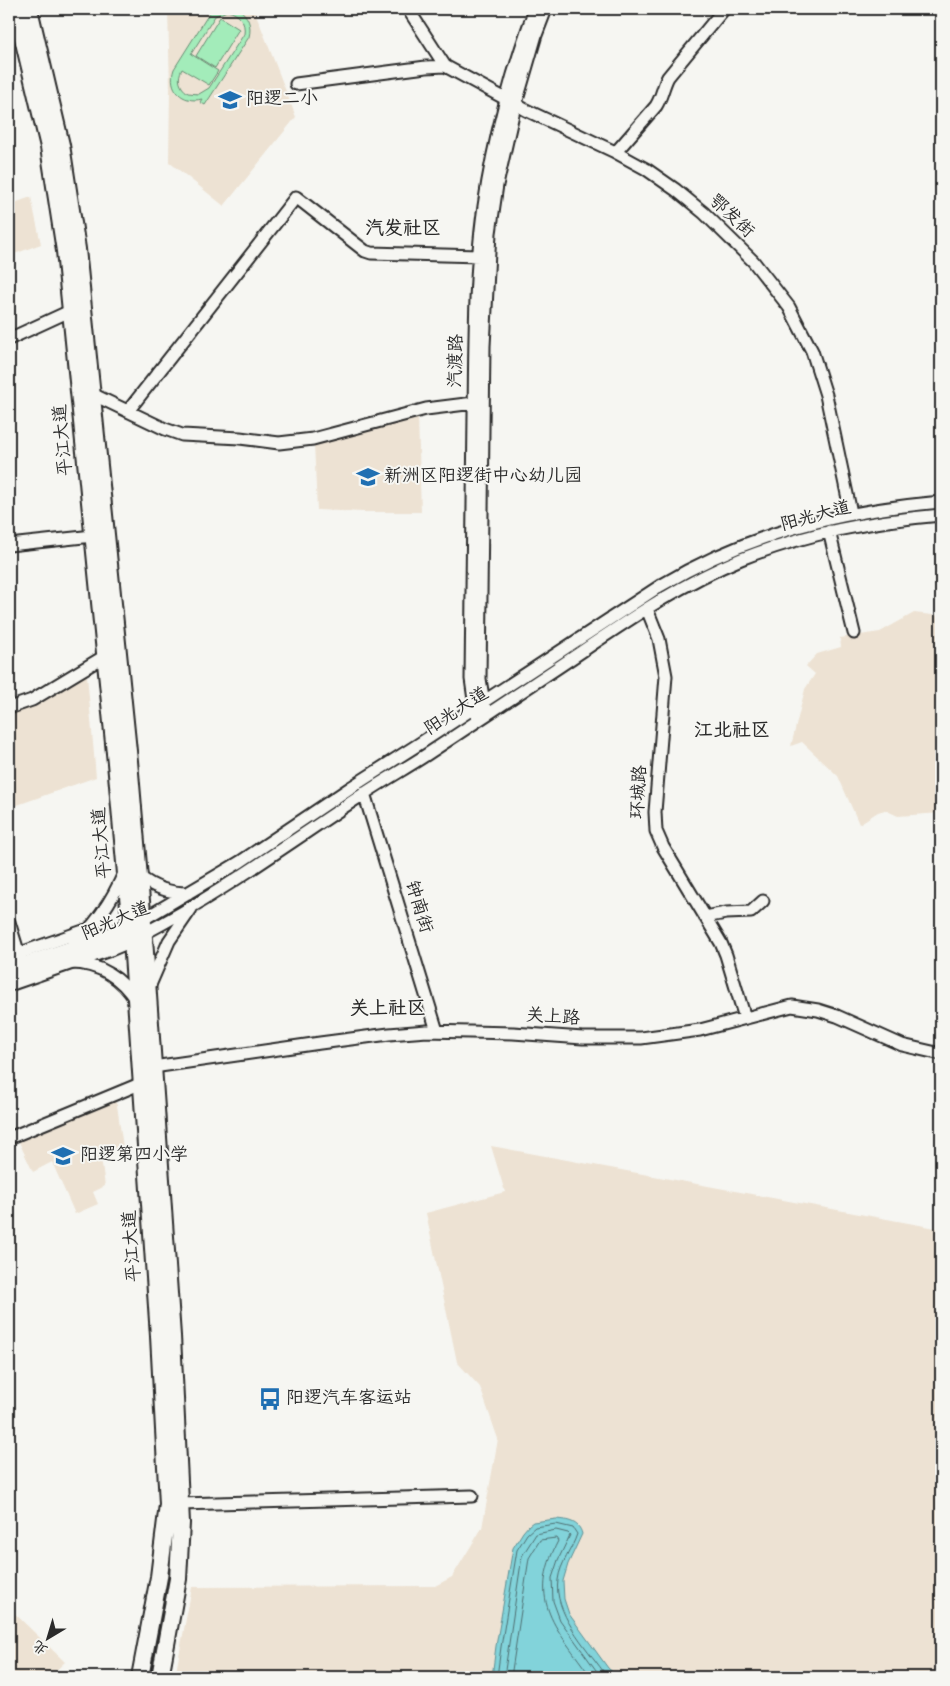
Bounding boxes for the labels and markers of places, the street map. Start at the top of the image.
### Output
school or university icon: 阳逻二小 [217,87,243,113]
place label: 阳逻二小 [246,87,318,113]
school or university icon: 新洲区阳逻街中心幼儿园 [355,464,381,490]
place label: 新洲区阳逻街中心幼儿园 [384,464,582,490]
school or university icon: 阳逻第四小学 [50,1143,76,1169]
place label: 阳逻第四小学 [80,1143,188,1169]
bus stop icon: 阳逻汽车客运站 [257,1386,283,1412]
place label: 阳逻汽车客运站 [286,1386,412,1412]

